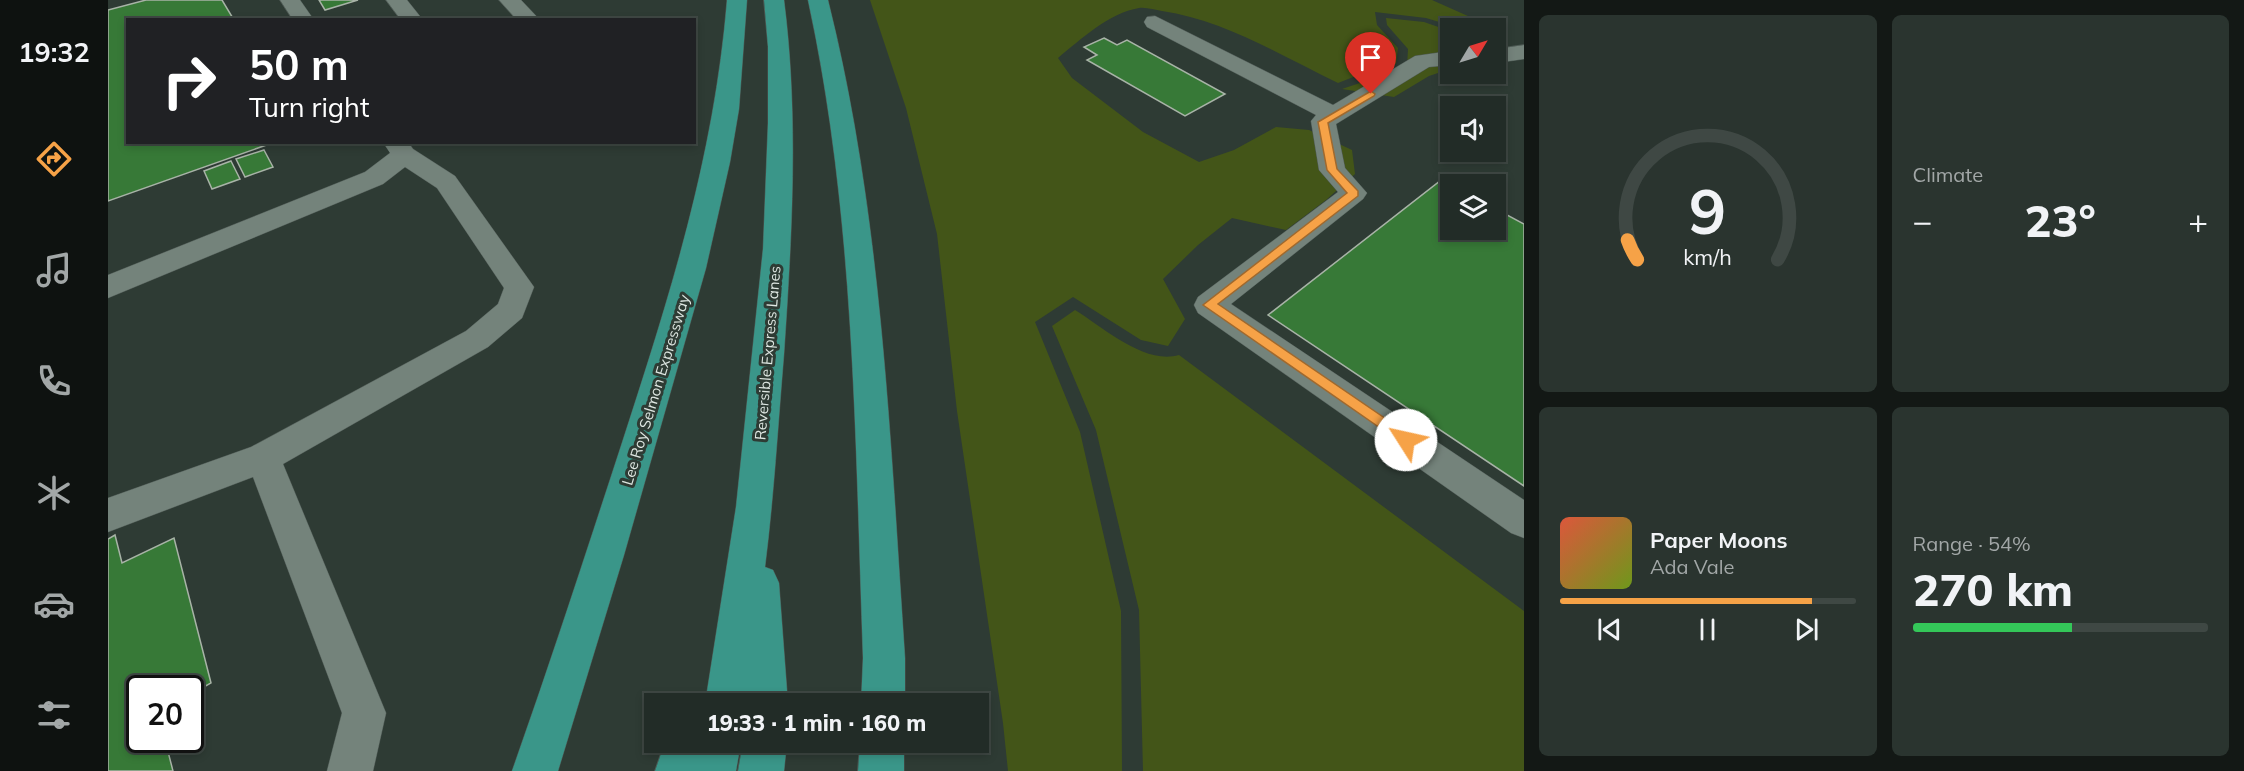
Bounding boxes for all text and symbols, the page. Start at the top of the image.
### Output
north arrow [1440,18,1506,84]
map controls [1440,18,1506,240]
pin [1345,32,1396,94]
text: 19:32 [18,35,90,69]
text: 50 m [249,38,349,91]
icon: arrive [1354,41,1387,74]
icon: right [150,42,228,120]
text: Turn right [249,90,369,124]
button: sound [1440,96,1506,162]
icon: directions [33,138,75,180]
text: Climate [1913,162,1983,187]
text: 9 [1689,171,1726,250]
button: layers [1440,174,1506,240]
text: 23° [2025,192,2096,248]
text: − [1913,200,1932,241]
text: + [2188,200,2208,241]
text: km/h [1683,244,1732,271]
icon: music [33,249,75,291]
street label: Reversible Express Lanes [750,265,785,441]
street label: Lee Roy Selmon Expressway [617,292,694,487]
icon: phone [33,360,75,402]
position arrow [1374,408,1438,472]
icon: climate [33,472,75,514]
text: Paper Moons [1650,526,1788,554]
text: Range · 54% [1913,531,2031,556]
text: Ada Vale [1650,554,1734,579]
text: 270 km [1913,561,2073,617]
icon: car [33,583,75,625]
icon: previous [1593,613,1626,646]
icon: pause [1691,613,1724,646]
icon: next [1790,613,1823,646]
speed limit sign: 20 [126,675,204,753]
icon: filters [33,694,75,736]
text: 19:33 · 1 min · 160 m [707,709,926,737]

